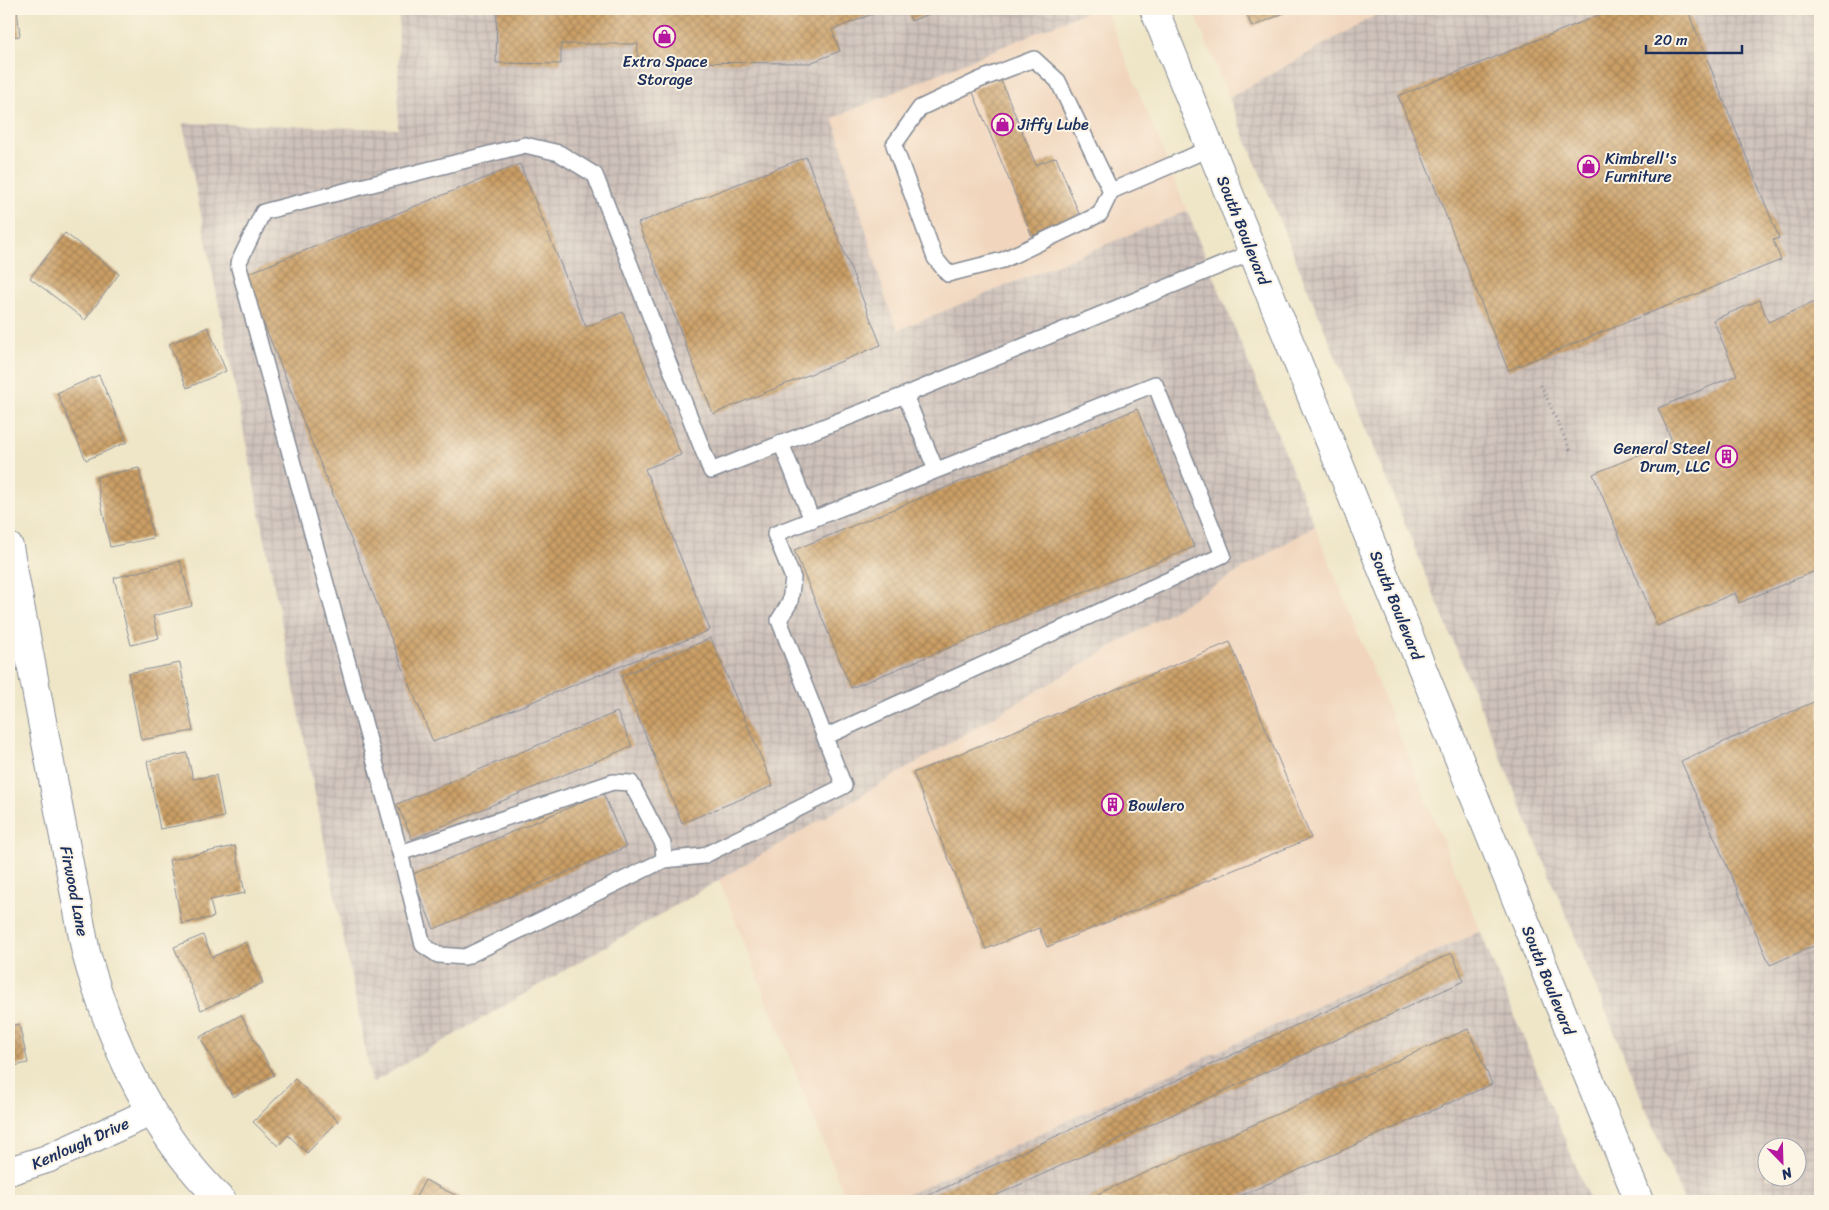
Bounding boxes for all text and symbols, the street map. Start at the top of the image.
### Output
scale bar [1646,22,1743,54]
shop icon: Extra Space Storage [653,25,677,49]
text: 20 m [1654,27,1688,53]
place label: Extra Space Storage [622,47,708,94]
place label: Jiffy Lube [1017,110,1089,139]
shop icon: Jiffy Lube [990,112,1014,136]
place label: Kimbrell's Furniture [1605,144,1677,191]
shop icon: Kimbrell's Furniture [1577,155,1601,179]
street label: South Boulevard [1208,171,1279,291]
place label: General Steel Drum, LLC [1614,434,1710,481]
building icon: General Steel Drum, LLC [1714,445,1738,469]
street label: South Boulevard [1361,546,1432,666]
place label: Bowlero [1128,791,1185,820]
building icon: Bowlero [1100,793,1124,817]
street label: Firwood Lane [52,843,97,939]
street label: South Boulevard [1513,921,1584,1041]
street label: Kenlough Drive [26,1109,134,1178]
north arrow [1756,1138,1806,1188]
text: N [1777,1160,1797,1187]

